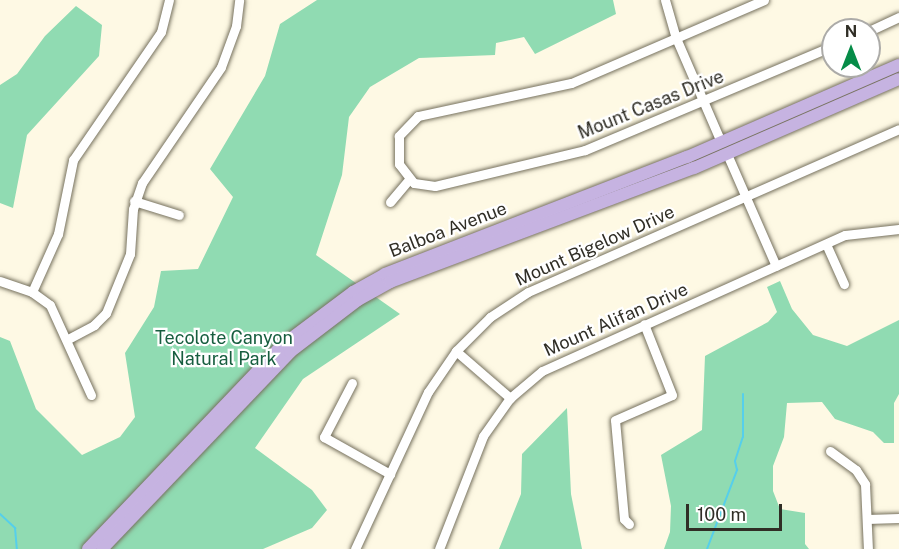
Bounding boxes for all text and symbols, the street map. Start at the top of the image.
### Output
north arrow [821,18,881,78]
text: N [845,22,857,41]
street label: Mount Casas Drive [575,66,727,144]
street label: Balboa Avenue [386,198,510,262]
street label: Mount Bigelow Drive [512,201,678,291]
street label: Mount Alifan Drive [541,279,691,361]
park label: Tecolote Canyon Natural Park [155,328,293,370]
scale bar [689,492,785,530]
text: 100 m [697,504,746,525]

